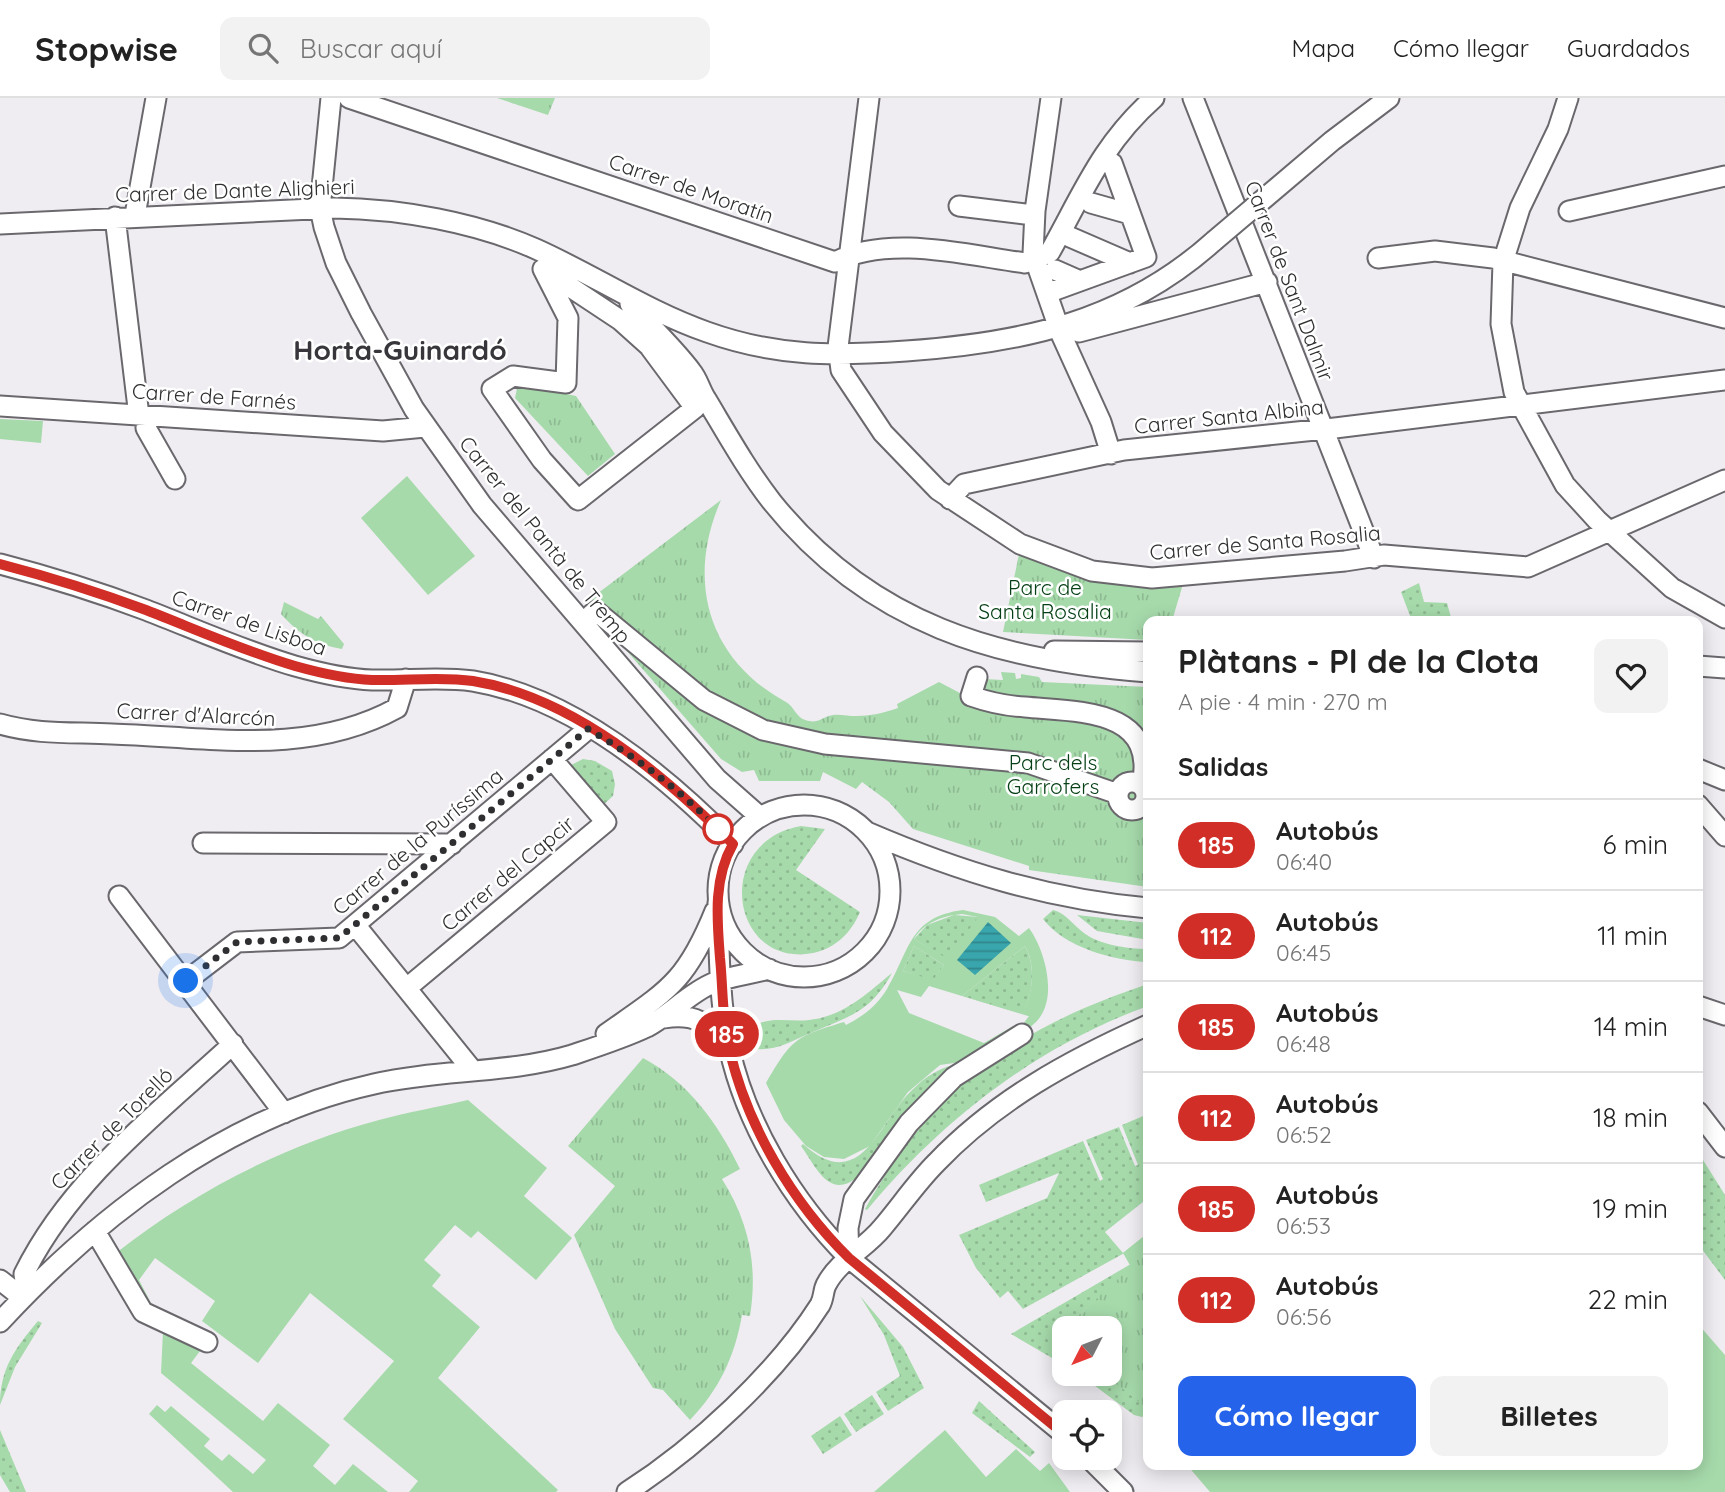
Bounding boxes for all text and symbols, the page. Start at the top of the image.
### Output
search box [220,17,710,80]
text: Stopwise [35,28,178,69]
icon: search [244,29,282,67]
text: Buscar aquí [300,32,442,65]
text: Mapa [1292,33,1355,63]
text: Cómo llegar [1393,33,1529,63]
text: Guardados [1567,33,1690,63]
street label: Carrer de Moratín [606,148,777,228]
street label: Carrer de Dante Alighieri [115,173,355,207]
street label: Carrer de Sant Dalmir [1240,177,1340,384]
district label: Horta-Guinardó [293,332,507,367]
street label: Carrer de Farnés [131,377,297,415]
street label: Carrer Santa Albina [1133,393,1325,439]
street label: Carrer del Pantà de Tremp [454,431,637,648]
street label: Carrer de Santa Rosalia [1148,519,1382,565]
park label: Parc de Santa Rosalia [978,574,1112,624]
street label: Carrer de Lisboa [169,583,330,661]
button: heart [1594,639,1668,713]
text: Plàtans - Pl de la Clota [1178,640,1539,681]
text: A pie · 4 min · 270 m [1178,687,1388,716]
street label: Carrer d'Alarcón [116,697,276,731]
park label: Parc dels Garrofers [1007,749,1099,799]
text: Salidas [1178,750,1268,783]
street label: Carrer de la Puríssima [327,762,508,920]
street label: Carrer del Capcir [436,810,579,936]
unlabelled marker [703,814,733,844]
text: Autobús [1276,814,1378,847]
text: 6 min [1603,828,1668,861]
text: 185 [1198,830,1235,860]
text: 06:40 [1276,847,1332,876]
text: Autobús [1276,905,1378,938]
text: 11 min [1597,919,1668,952]
text: 112 [1200,921,1233,951]
text: 06:45 [1276,938,1331,967]
your location [168,963,203,998]
text: Autobús [1276,996,1378,1029]
text: 14 min [1594,1010,1668,1043]
line badge: 185 [687,1011,767,1057]
text: 185 [1198,1012,1235,1042]
text: 185 [709,1019,745,1049]
text: 06:48 [1276,1029,1331,1058]
street label: Carrer de Torelló [45,1062,178,1195]
text: Autobús [1276,1087,1378,1120]
text: 18 min [1593,1101,1668,1134]
text: 112 [1200,1103,1233,1133]
text: 06:52 [1276,1120,1332,1149]
text: Autobús [1276,1178,1378,1211]
text: 19 min [1592,1192,1668,1225]
text: 185 [1198,1194,1235,1224]
text: 06:53 [1276,1211,1331,1240]
text: Autobús [1276,1269,1378,1302]
text: 22 min [1588,1283,1668,1316]
text: 112 [1200,1285,1233,1315]
text: 06:56 [1276,1302,1331,1331]
north arrow [1052,1316,1122,1386]
map controls [1052,1316,1122,1470]
button: Cómo llegar [1178,1376,1416,1456]
button: Billetes [1430,1376,1668,1456]
button: locate [1052,1400,1122,1470]

